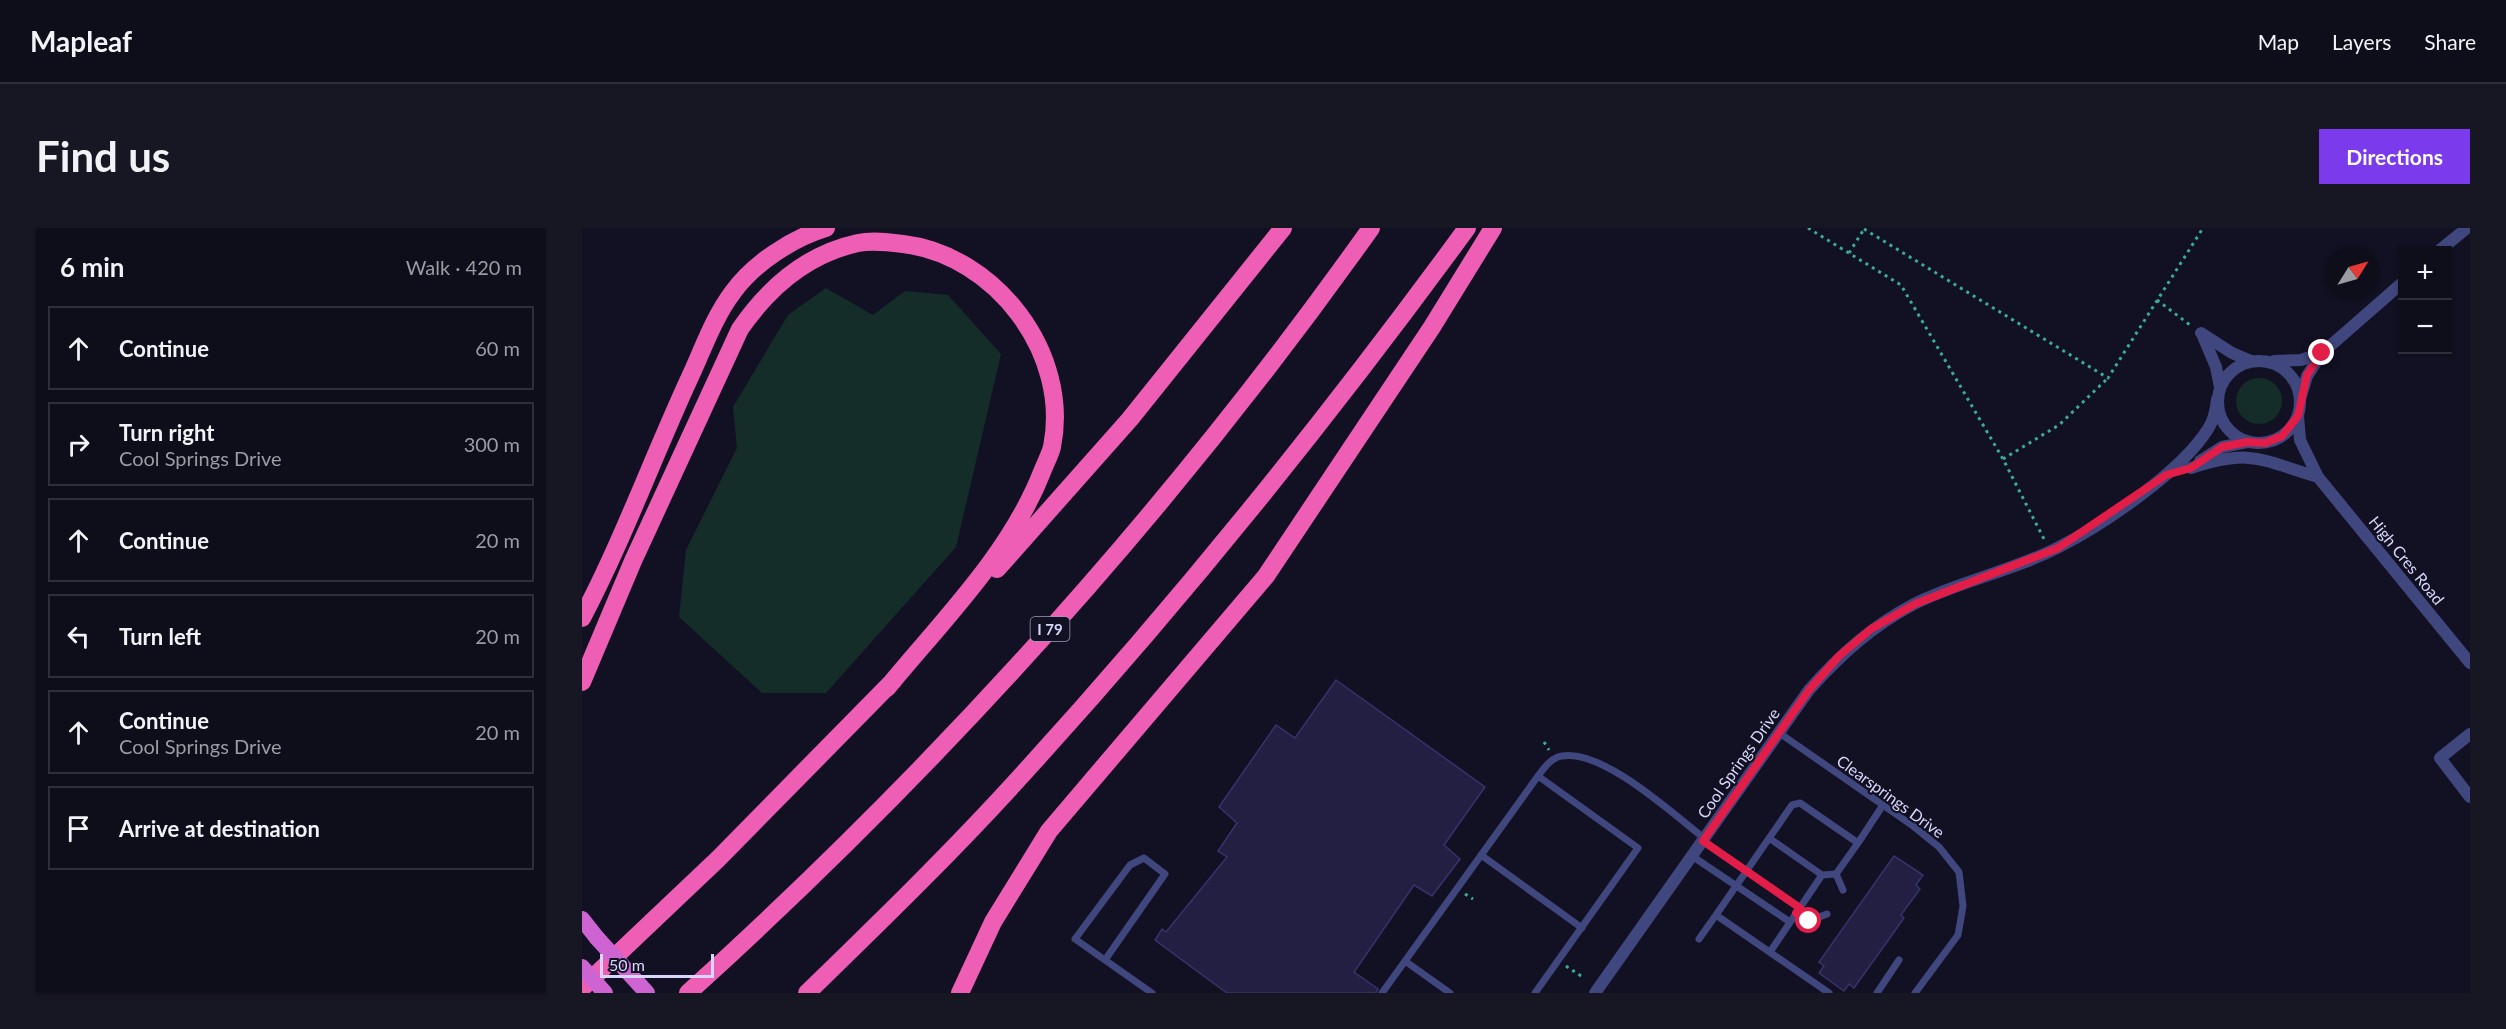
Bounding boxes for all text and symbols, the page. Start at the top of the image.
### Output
text: Mapleaf [30,24,132,58]
text: Map [2258,29,2299,54]
text: Layers [2332,29,2391,54]
text: Share [2424,29,2476,54]
button: Directions [2319,129,2470,184]
text: Find us [36,131,170,181]
north arrow [2326,246,2380,300]
map controls [2398,246,2452,354]
button: + [2398,246,2452,300]
text: 6 min [60,251,124,283]
text: Walk · 420 m [406,255,522,279]
button: − [2398,300,2452,354]
icon: ahead [62,332,95,365]
text: Continue [119,335,209,362]
text: 60 m [475,336,520,360]
route end [2308,339,2334,365]
text: Turn right [119,419,214,446]
icon: right [62,428,95,461]
text: 300 m [464,432,520,456]
text: Cool Springs Drive [119,446,282,470]
street label: High Cres Road [2366,512,2448,608]
icon: ahead [62,524,95,557]
text: Continue [119,527,209,554]
text: 20 m [475,528,520,552]
road number: I 79 [1030,617,1070,641]
icon: left [62,620,95,653]
text: Turn left [119,623,201,650]
text: 20 m [475,624,520,648]
street label: Cool Springs Drive [1693,704,1783,822]
text: Continue [119,707,209,734]
icon: ahead [62,716,95,749]
text: 20 m [475,720,520,744]
text: Cool Springs Drive [119,734,282,758]
street label: Clearsprings Drive [1833,751,1949,841]
icon: arrive [62,812,95,845]
text: Arrive at destination [119,815,320,842]
route start [1795,907,1821,933]
scale bar [600,951,714,978]
text: 50 m [609,955,645,974]

